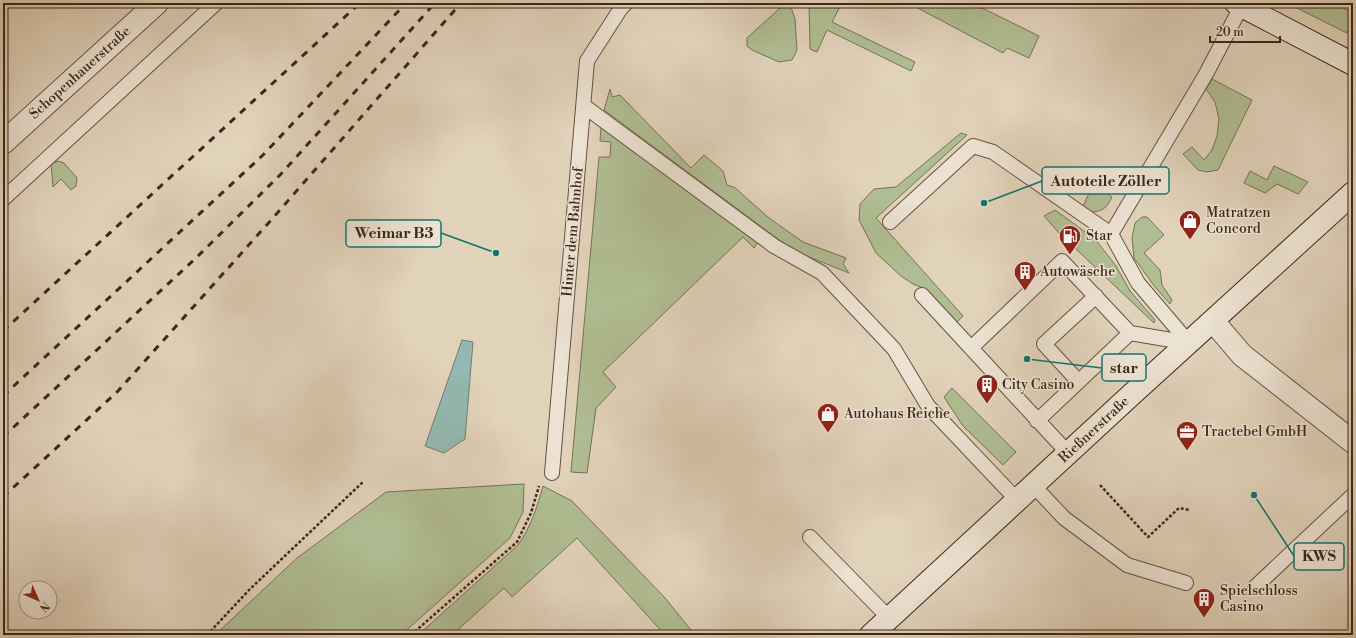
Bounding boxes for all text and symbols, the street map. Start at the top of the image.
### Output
scale bar [1210,18,1280,44]
street label: Schopenhauerstraße [26,23,134,123]
text: 20 m [1216,25,1244,40]
street label: Hinter dem Bahnhof [558,166,588,297]
callout: Autoteile Zöller [1042,167,1169,194]
text: Autoteile Zöller [1049,172,1162,191]
place label: Matratzen Concord [1206,204,1271,238]
shop icon: Matratzen Concord [1177,208,1203,241]
callout: Weimar B3 [346,220,441,247]
fuel station icon: Star [1057,223,1083,256]
text: Weimar B3 [354,224,433,243]
place label: Star [1086,227,1112,245]
building icon: Autowäsche [1012,259,1038,292]
place label: Autowäsche [1039,263,1115,281]
callout: star [1102,354,1146,381]
text: star [1110,359,1138,378]
building icon: City Casino [974,372,1000,405]
place label: City Casino [1002,376,1075,394]
street label: Rießnerstraße [1055,393,1133,467]
shop icon: Autohaus Reiche [815,401,841,434]
place label: Autohaus Reiche [843,405,950,423]
office icon: Tractebel GmbH [1174,419,1200,452]
place label: Tractebel GmbH [1202,423,1308,441]
callout: KWS [1294,543,1344,570]
text: KWS [1302,547,1337,566]
north arrow [18,580,58,620]
place label: Spielschloss Casino [1220,582,1298,616]
building icon: Spielschloss Casino [1191,586,1217,619]
text: N [36,598,52,615]

